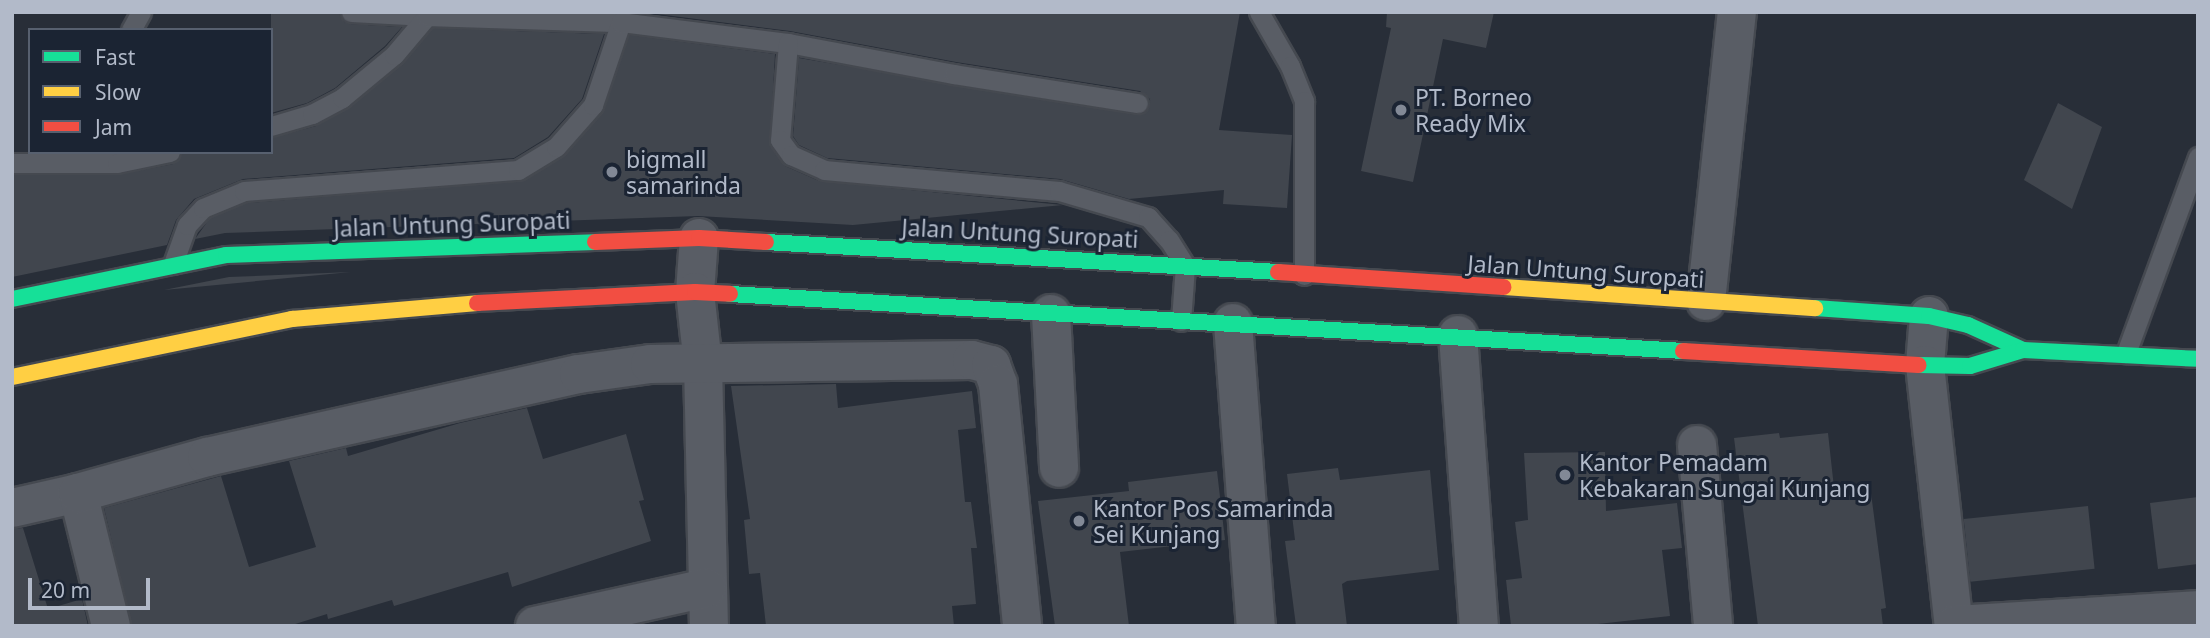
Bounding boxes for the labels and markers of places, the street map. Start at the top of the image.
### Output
place label: PT. Borneo Ready Mix [1415,83,1532,137]
marker: PT. Borneo Ready Mix [1393,102,1409,118]
place label: bigmall samarinda [626,145,741,199]
marker: bigmall samarinda [604,164,620,180]
place label: Kantor Pemadam Kebakaran Sungai Kunjang [1579,448,1870,502]
marker: Kantor Pemadam Kebakaran Sungai Kunjang [1557,467,1573,483]
place label: Kantor Pos Samarinda Sei Kunjang [1093,494,1334,548]
marker: Kantor Pos Samarinda Sei Kunjang [1071,513,1087,529]

